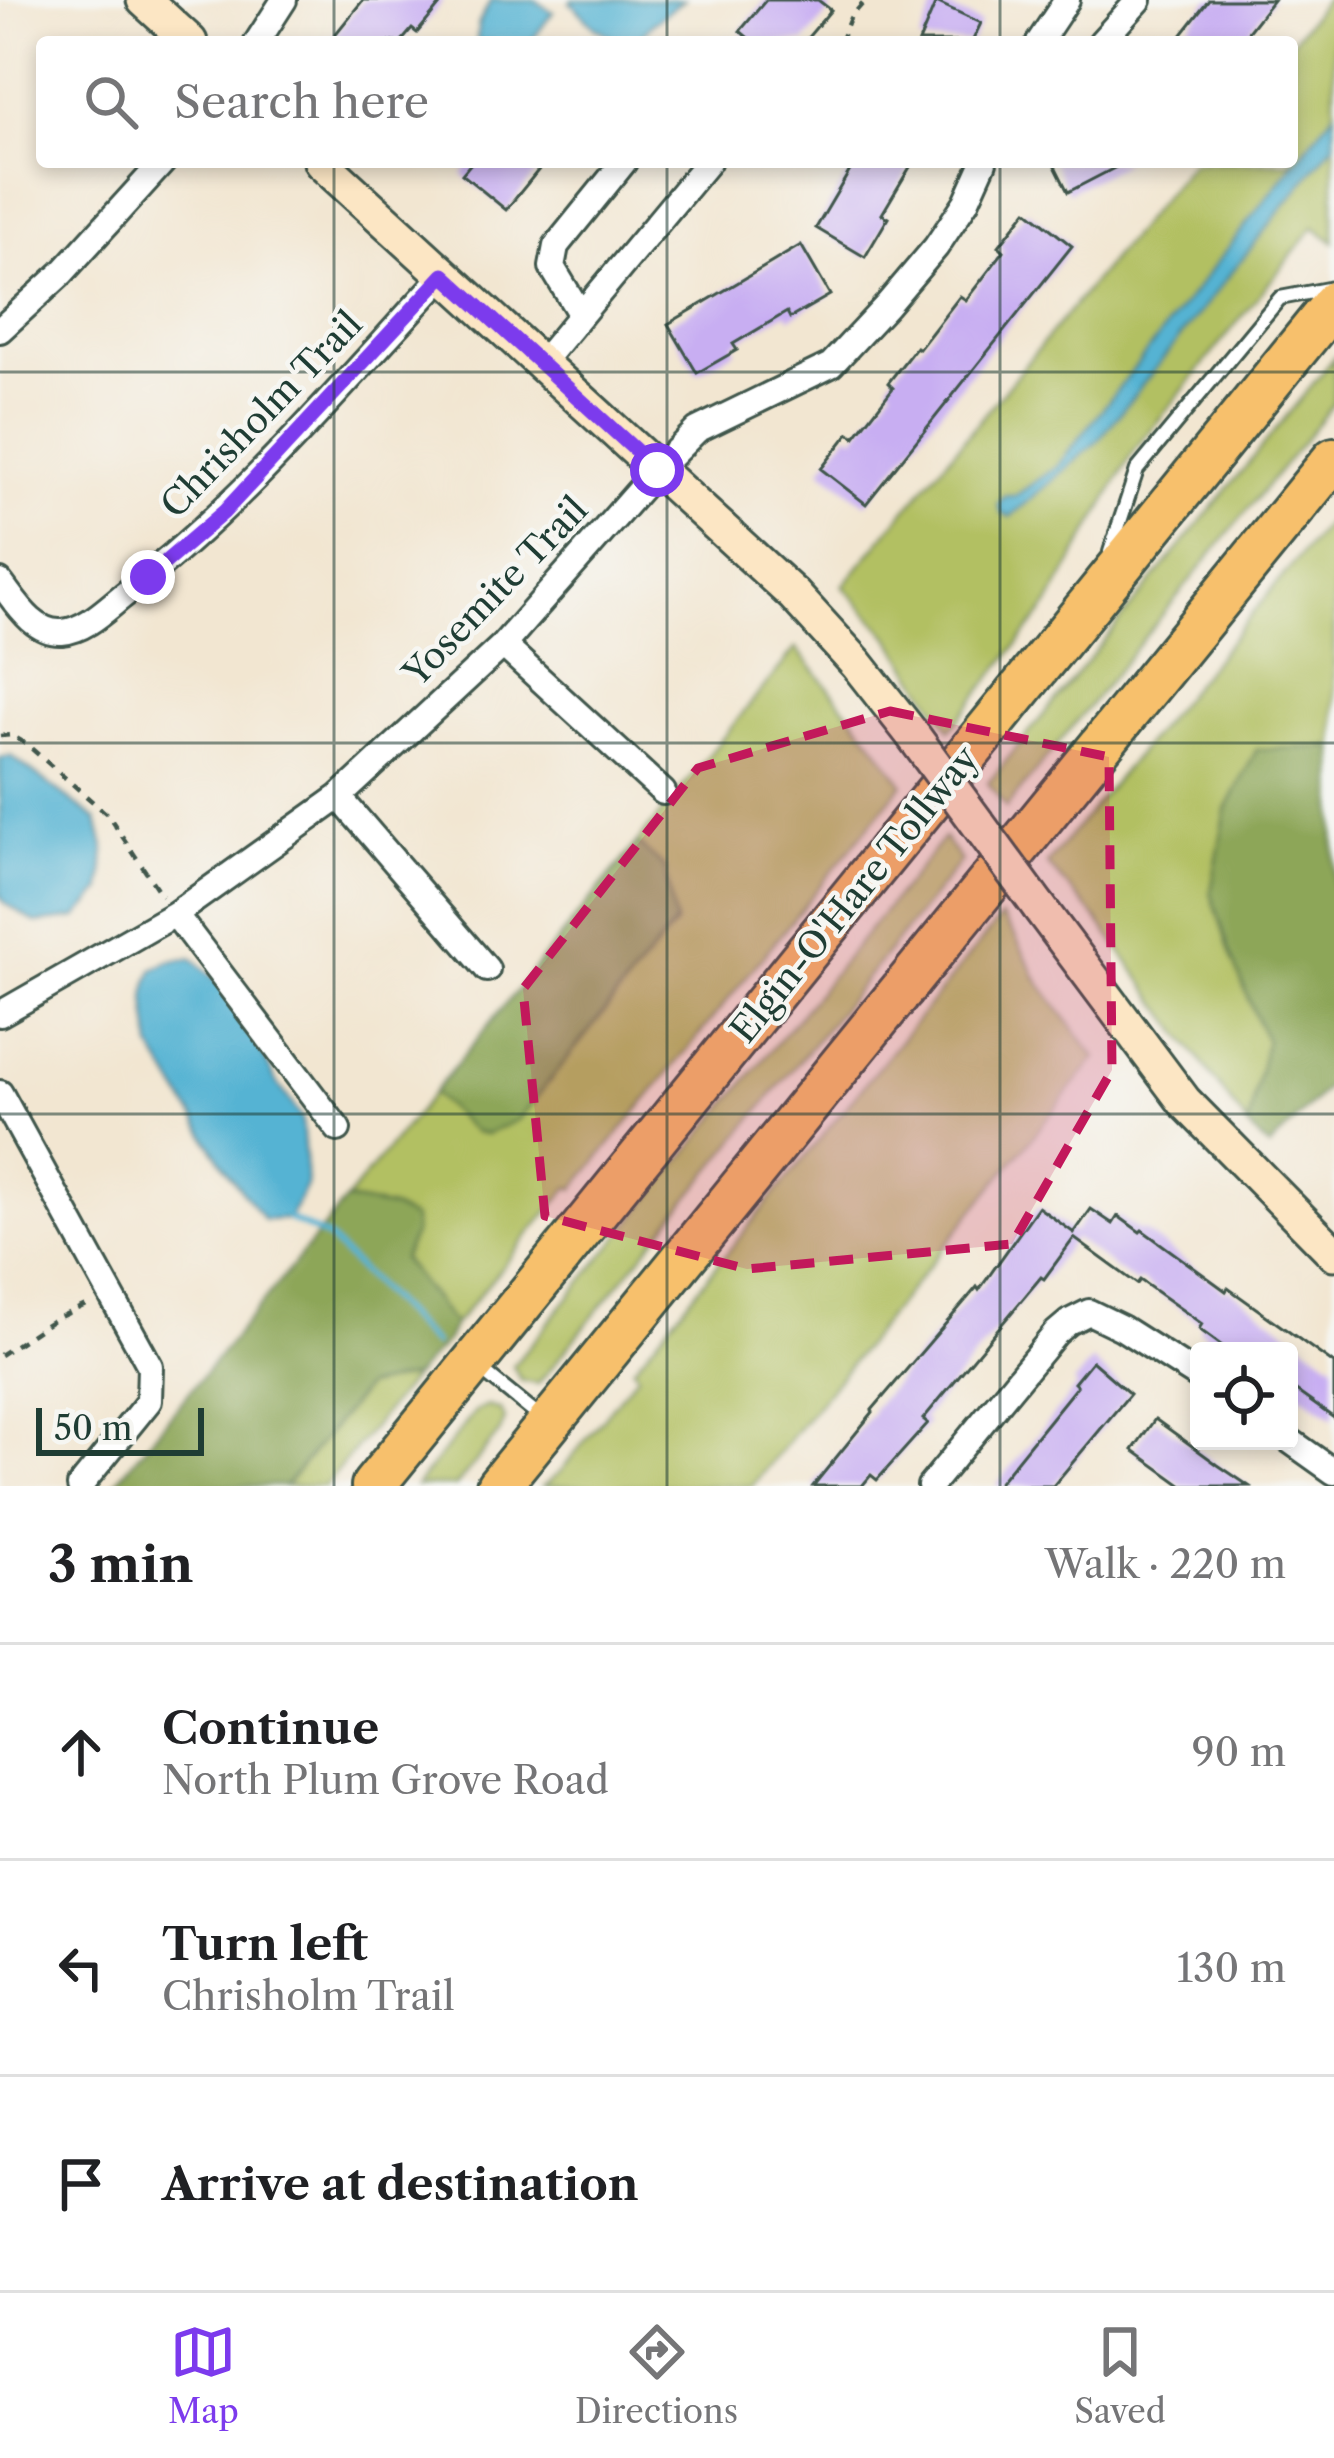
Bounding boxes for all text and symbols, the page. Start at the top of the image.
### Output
search box [36,36,1298,168]
icon: search [78,69,144,135]
text: Search here [174,74,429,130]
street label: Chrisholm Trail [151,302,371,526]
route start [630,443,684,497]
street label: Yosemite Trail [393,487,596,695]
route end [121,550,175,604]
street label: Elgin-O'Hare Tollway [721,736,988,1051]
map controls [1190,1342,1298,1450]
button: locate [1190,1342,1298,1450]
scale bar [36,1402,204,1455]
text: 50 m [54,1408,132,1449]
text: 3 min [48,1533,194,1595]
text: Walk · 220 m [1045,1540,1286,1588]
text: Continue [162,1700,379,1756]
icon: ahead [48,1719,114,1785]
text: 90 m [1192,1728,1286,1776]
text: North Plum Grove Road [162,1756,609,1804]
text: Turn left [162,1916,368,1972]
icon: left [48,1935,114,2001]
text: 130 m [1177,1944,1286,1992]
text: Chrisholm Trail [162,1972,454,2020]
icon: arrive [48,2151,114,2217]
text: Arrive at destination [162,2156,639,2212]
tab: Map [168,2319,239,2432]
tab: Directions [575,2319,738,2432]
tab: Saved [1074,2319,1166,2432]

